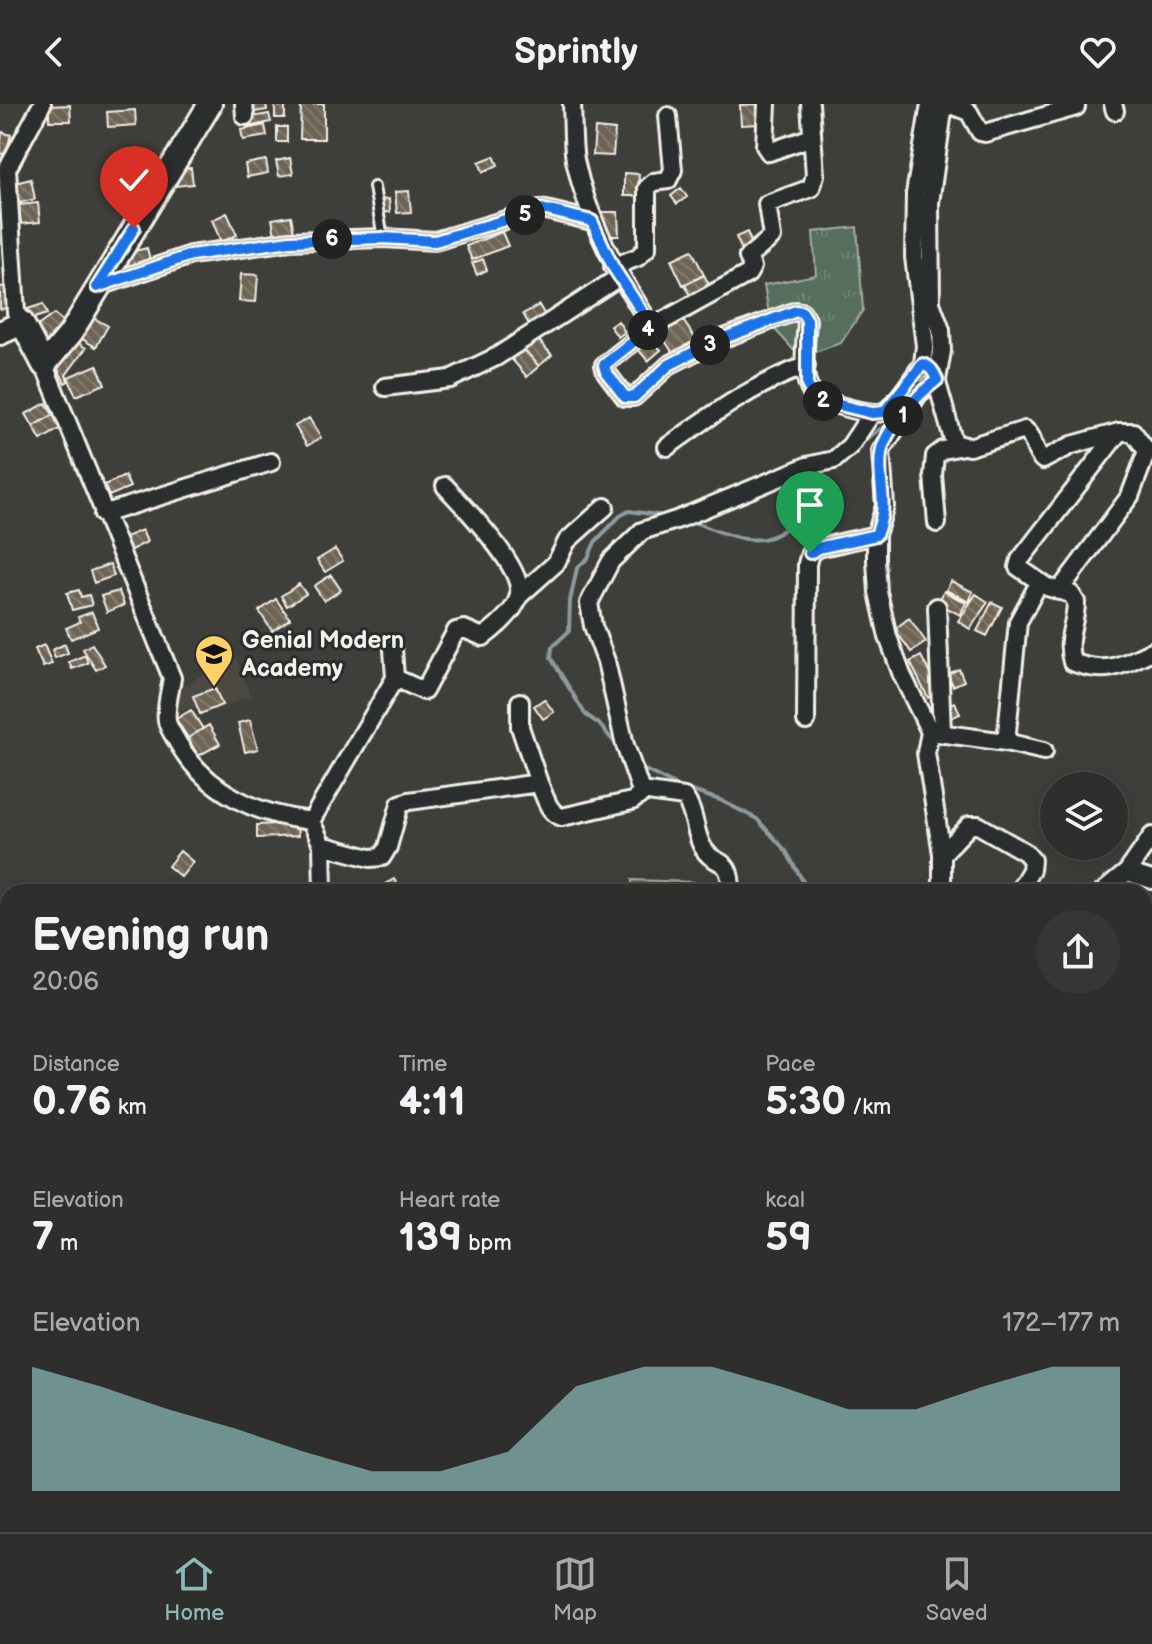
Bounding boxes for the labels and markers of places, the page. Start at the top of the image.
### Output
pin [100,146,168,228]
pin: 5 [505,195,545,235]
pin: 6 [312,219,352,259]
pin: 4 [628,310,668,350]
pin: 3 [690,325,730,365]
pin: 2 [803,381,843,421]
pin: 1 [883,396,923,436]
pin [776,471,844,553]
place label: Genial Modern Academy [241,626,404,683]
school or university icon: Genial Modern Academy [193,633,235,688]

